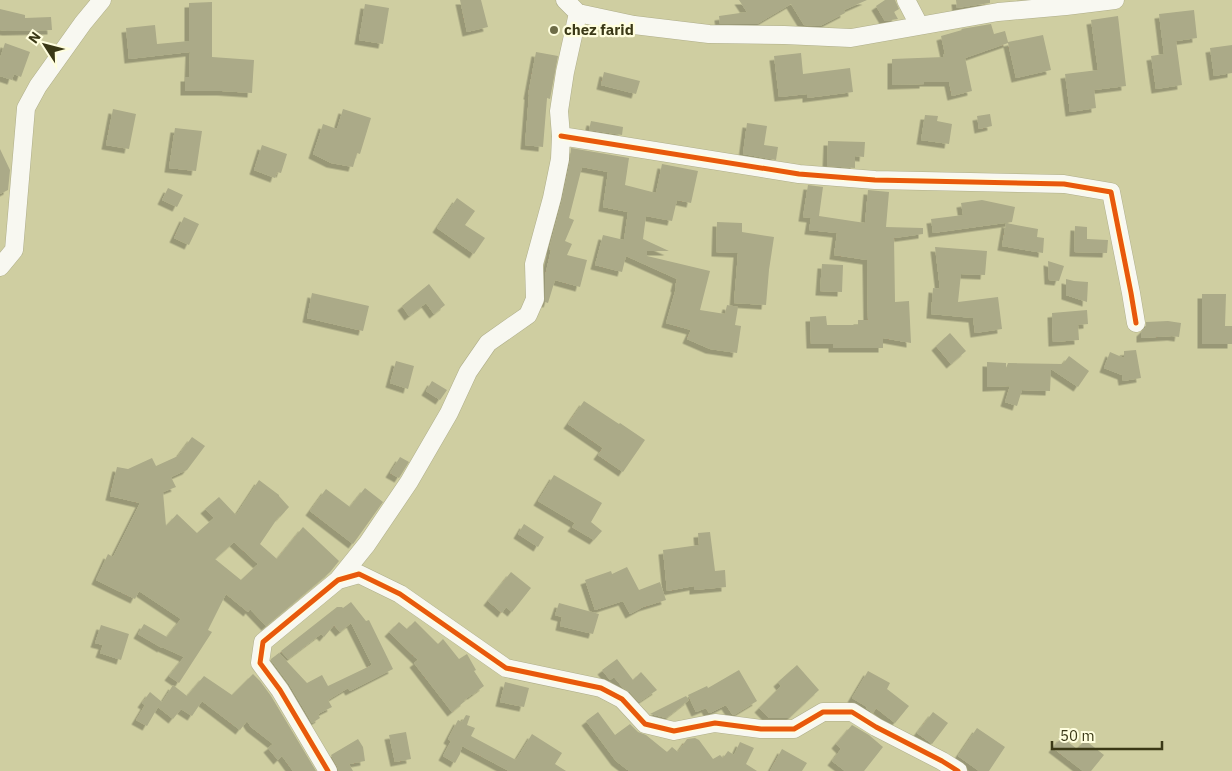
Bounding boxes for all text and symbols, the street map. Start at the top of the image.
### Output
north arrow [20,20,70,70]
place label: chez farid [564,20,634,39]
marker: chez farid [548,24,560,36]
text: N [24,28,45,47]
scale bar [1052,718,1162,750]
text: 50 m [1060,726,1095,745]

